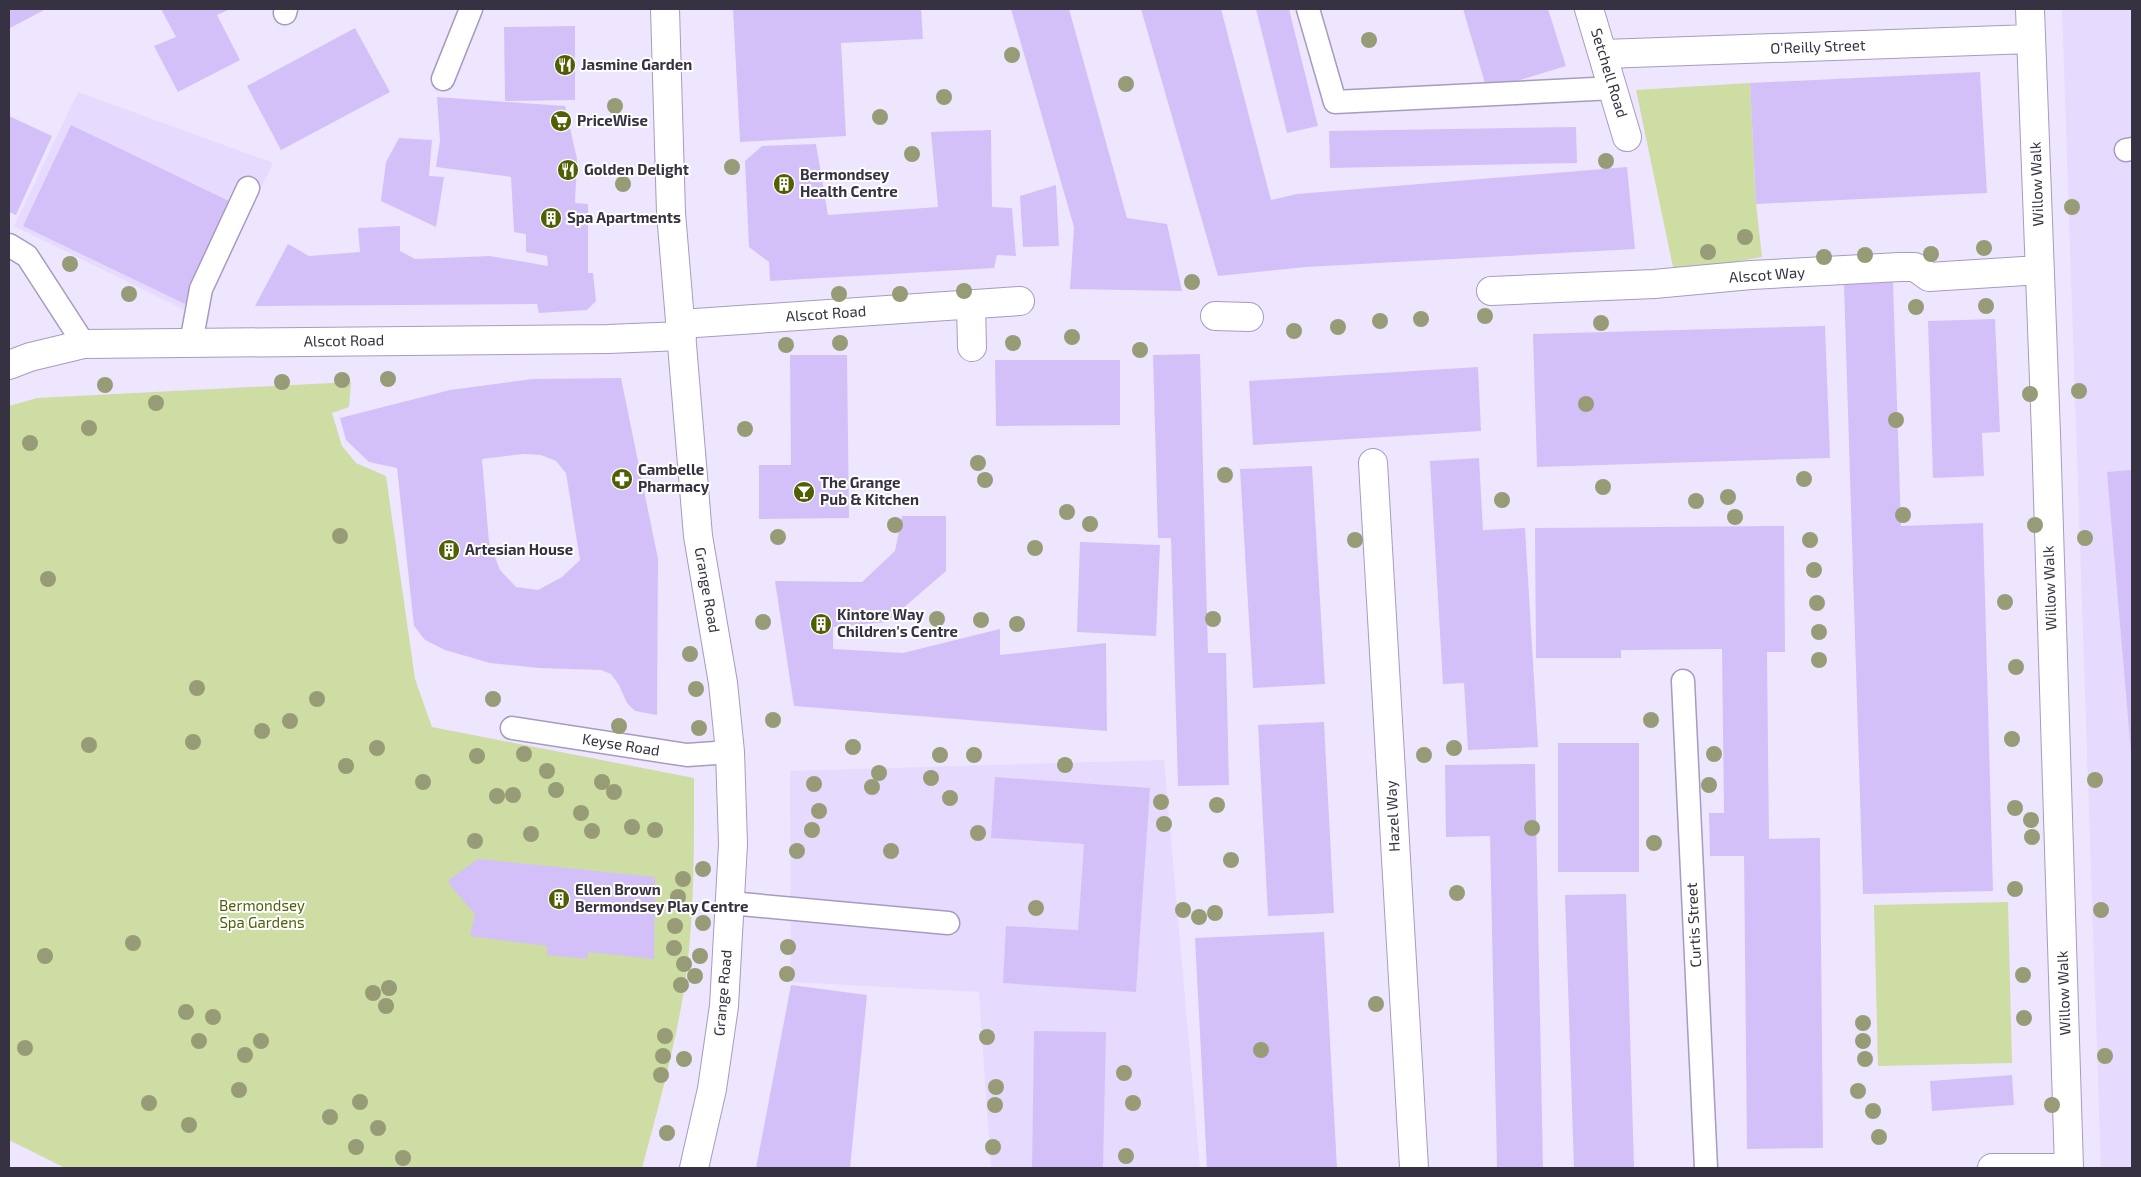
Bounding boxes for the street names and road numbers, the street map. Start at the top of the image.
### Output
street label: Setchell Road [1588,26,1632,120]
street label: O'Reilly Street [1770,35,1866,57]
street label: Willow Walk [2026,141,2046,227]
street label: Alscot Way [1728,262,1806,286]
street label: Alscot Road [785,301,867,325]
street label: Alscot Road [303,330,385,350]
street label: Willow Walk [2039,545,2059,631]
street label: Grange Road [692,546,724,634]
street label: Keyse Road [581,729,661,759]
street label: Hazel Way [1381,780,1403,852]
street label: Curtis Street [1682,882,1704,968]
street label: Grange Road [709,949,735,1037]
street label: Willow Walk [2053,950,2073,1036]

